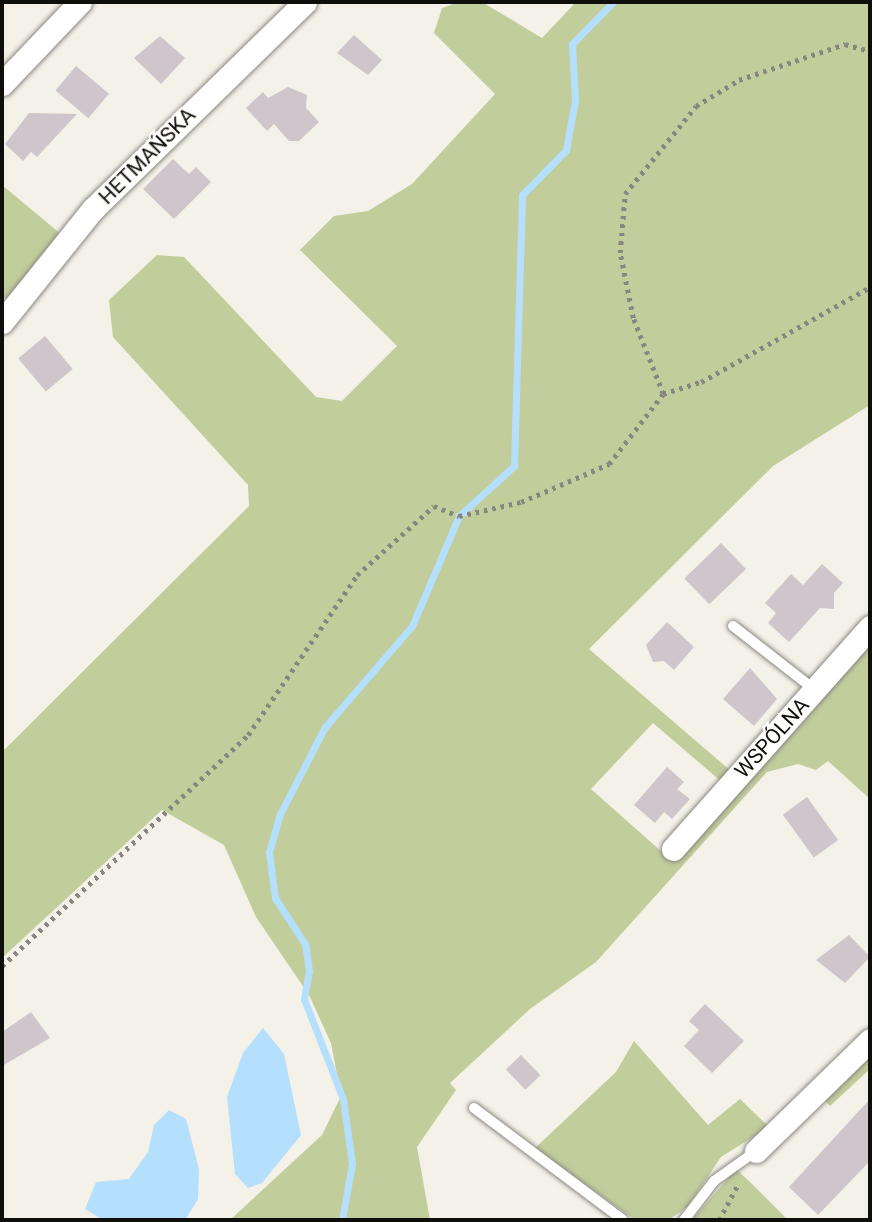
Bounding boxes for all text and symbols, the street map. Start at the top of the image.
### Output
street label: HETMAŃSKA [93,102,201,210]
street label: WSPÓLNA [730,693,814,783]

